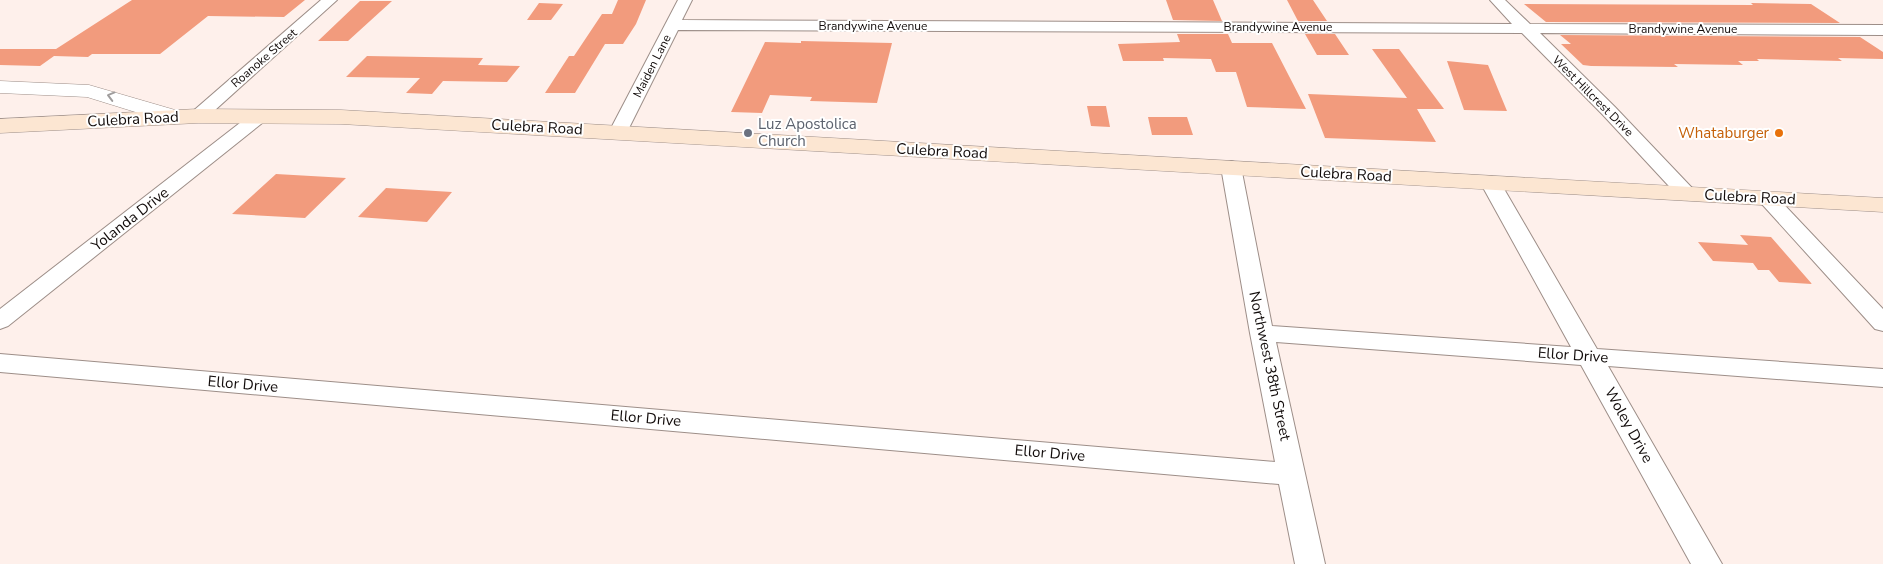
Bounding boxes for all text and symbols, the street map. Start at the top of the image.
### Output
street label: Brandywine Avenue [819,18,927,34]
street label: Brandywine Avenue [1224,19,1332,35]
street label: Brandywine Avenue [1629,21,1737,37]
street label: Roanoke Street [228,24,301,91]
street label: Maiden Lane [629,32,675,100]
street label: West Hillcrest Drive [1549,52,1637,140]
one-way arrow [108,92,116,102]
street label: Culebra Road [87,107,179,131]
place label: Luz Apostolica Church [758,114,857,151]
street label: Culebra Road [491,115,583,139]
place label: Whataburger [1678,123,1770,143]
marker: Luz Apostolica Church [742,127,754,139]
marker: Whataburger [1773,127,1785,139]
street label: Culebra Road [896,139,988,163]
street label: Culebra Road [1300,162,1392,186]
street label: Yolanda Drive [86,182,173,256]
street label: Culebra Road [1704,185,1796,209]
street label: Northwest 38th Street [1244,289,1296,443]
street label: Ellor Drive [1537,343,1609,367]
street label: Ellor Drive [207,371,279,397]
street label: Woley Drive [1600,384,1658,466]
street label: Ellor Drive [610,405,682,431]
street label: Ellor Drive [1014,440,1086,466]

